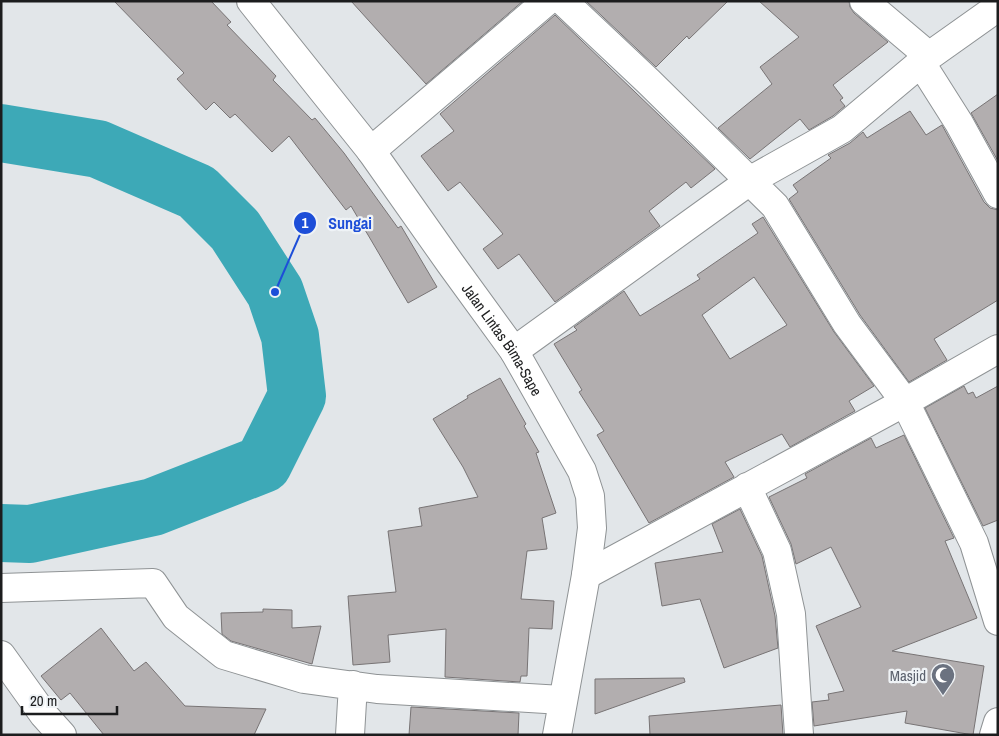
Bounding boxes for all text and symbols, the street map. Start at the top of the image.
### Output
callout: Sungai [293,208,382,239]
text: 1 [302,212,309,233]
text: Sungai [328,212,372,234]
street label: Jalan Lintas Bima-Sape [457,279,548,400]
mosque icon: Masjid [930,662,956,696]
place label: Masjid [890,665,926,686]
scale bar [22,684,118,716]
text: 20 m [30,690,57,711]

